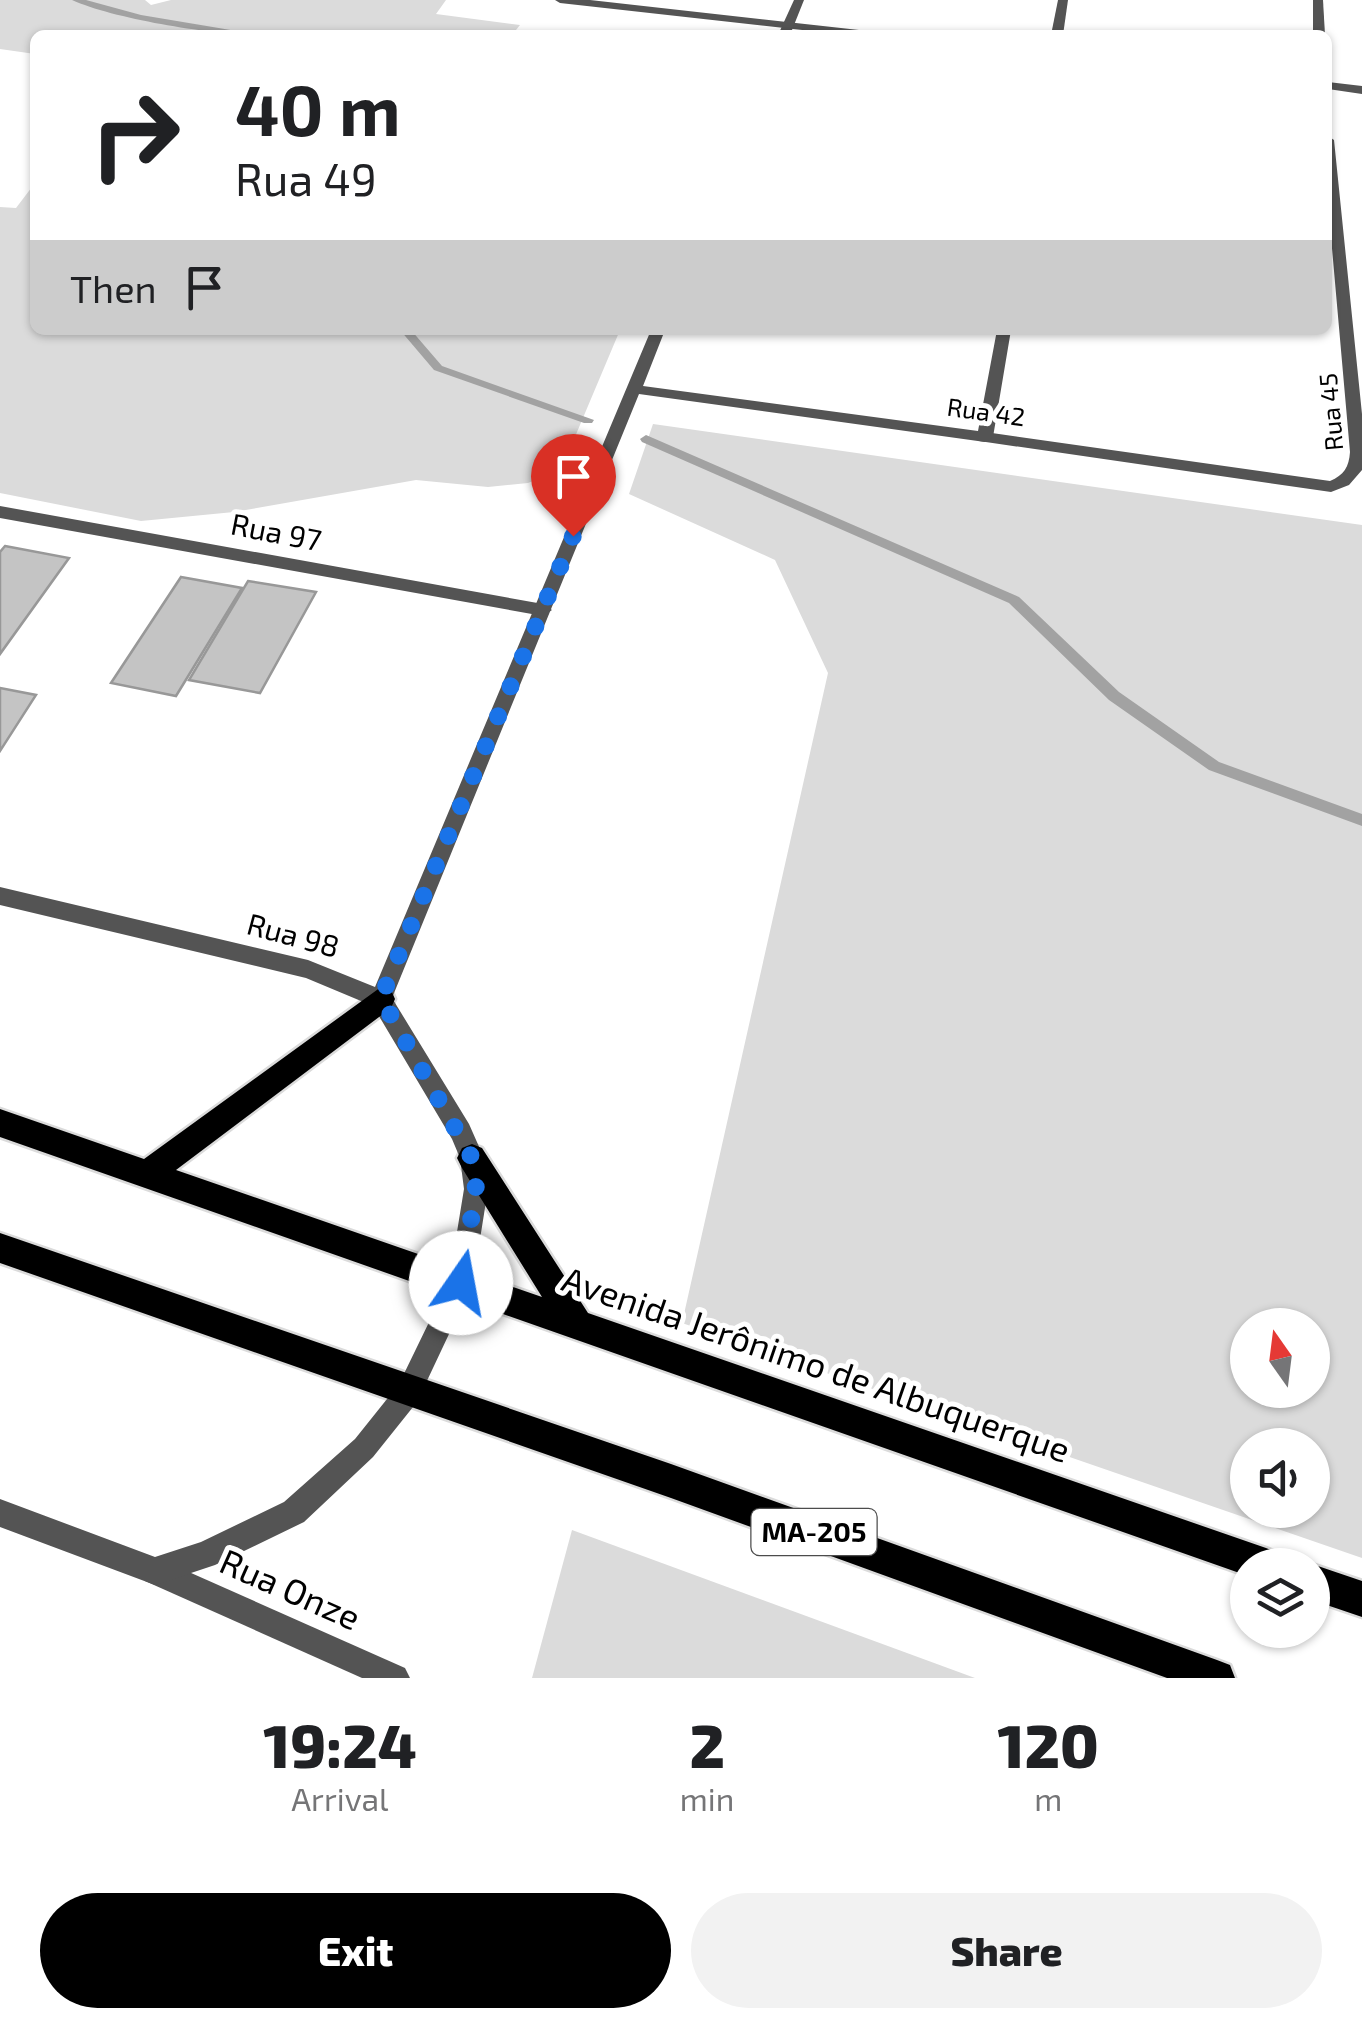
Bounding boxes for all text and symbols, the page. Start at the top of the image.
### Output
text: 40 m [235,66,401,150]
icon: right [70,70,200,200]
text: Rua 49 [235,151,377,205]
icon: arrive [177,260,232,315]
text: Then [70,265,157,311]
street label: Rua 45 [1312,372,1348,452]
street label: Rua 42 [945,391,1027,431]
pin [531,434,616,537]
icon: arrive [546,449,601,504]
street label: Rua 97 [228,505,325,557]
street label: Rua 98 [243,904,344,964]
position arrow [409,1231,513,1335]
street label: Avenida Jerônimo de Albuquerque [557,1256,1076,1470]
north arrow [1230,1308,1330,1408]
map controls [1230,1308,1330,1648]
button: sound [1230,1428,1330,1528]
road number: MA-205 [752,1509,876,1555]
street label: Rua Onze [214,1539,367,1638]
button: layers [1230,1548,1330,1648]
text: 19:24 [263,1708,417,1780]
text: 2 [689,1708,725,1780]
text: 120 [998,1708,1099,1780]
text: Arrival [291,1779,389,1817]
text: min [680,1779,734,1817]
text: m [1034,1779,1062,1817]
button: Exit [40,1893,671,2008]
button: Share [691,1893,1322,2008]

